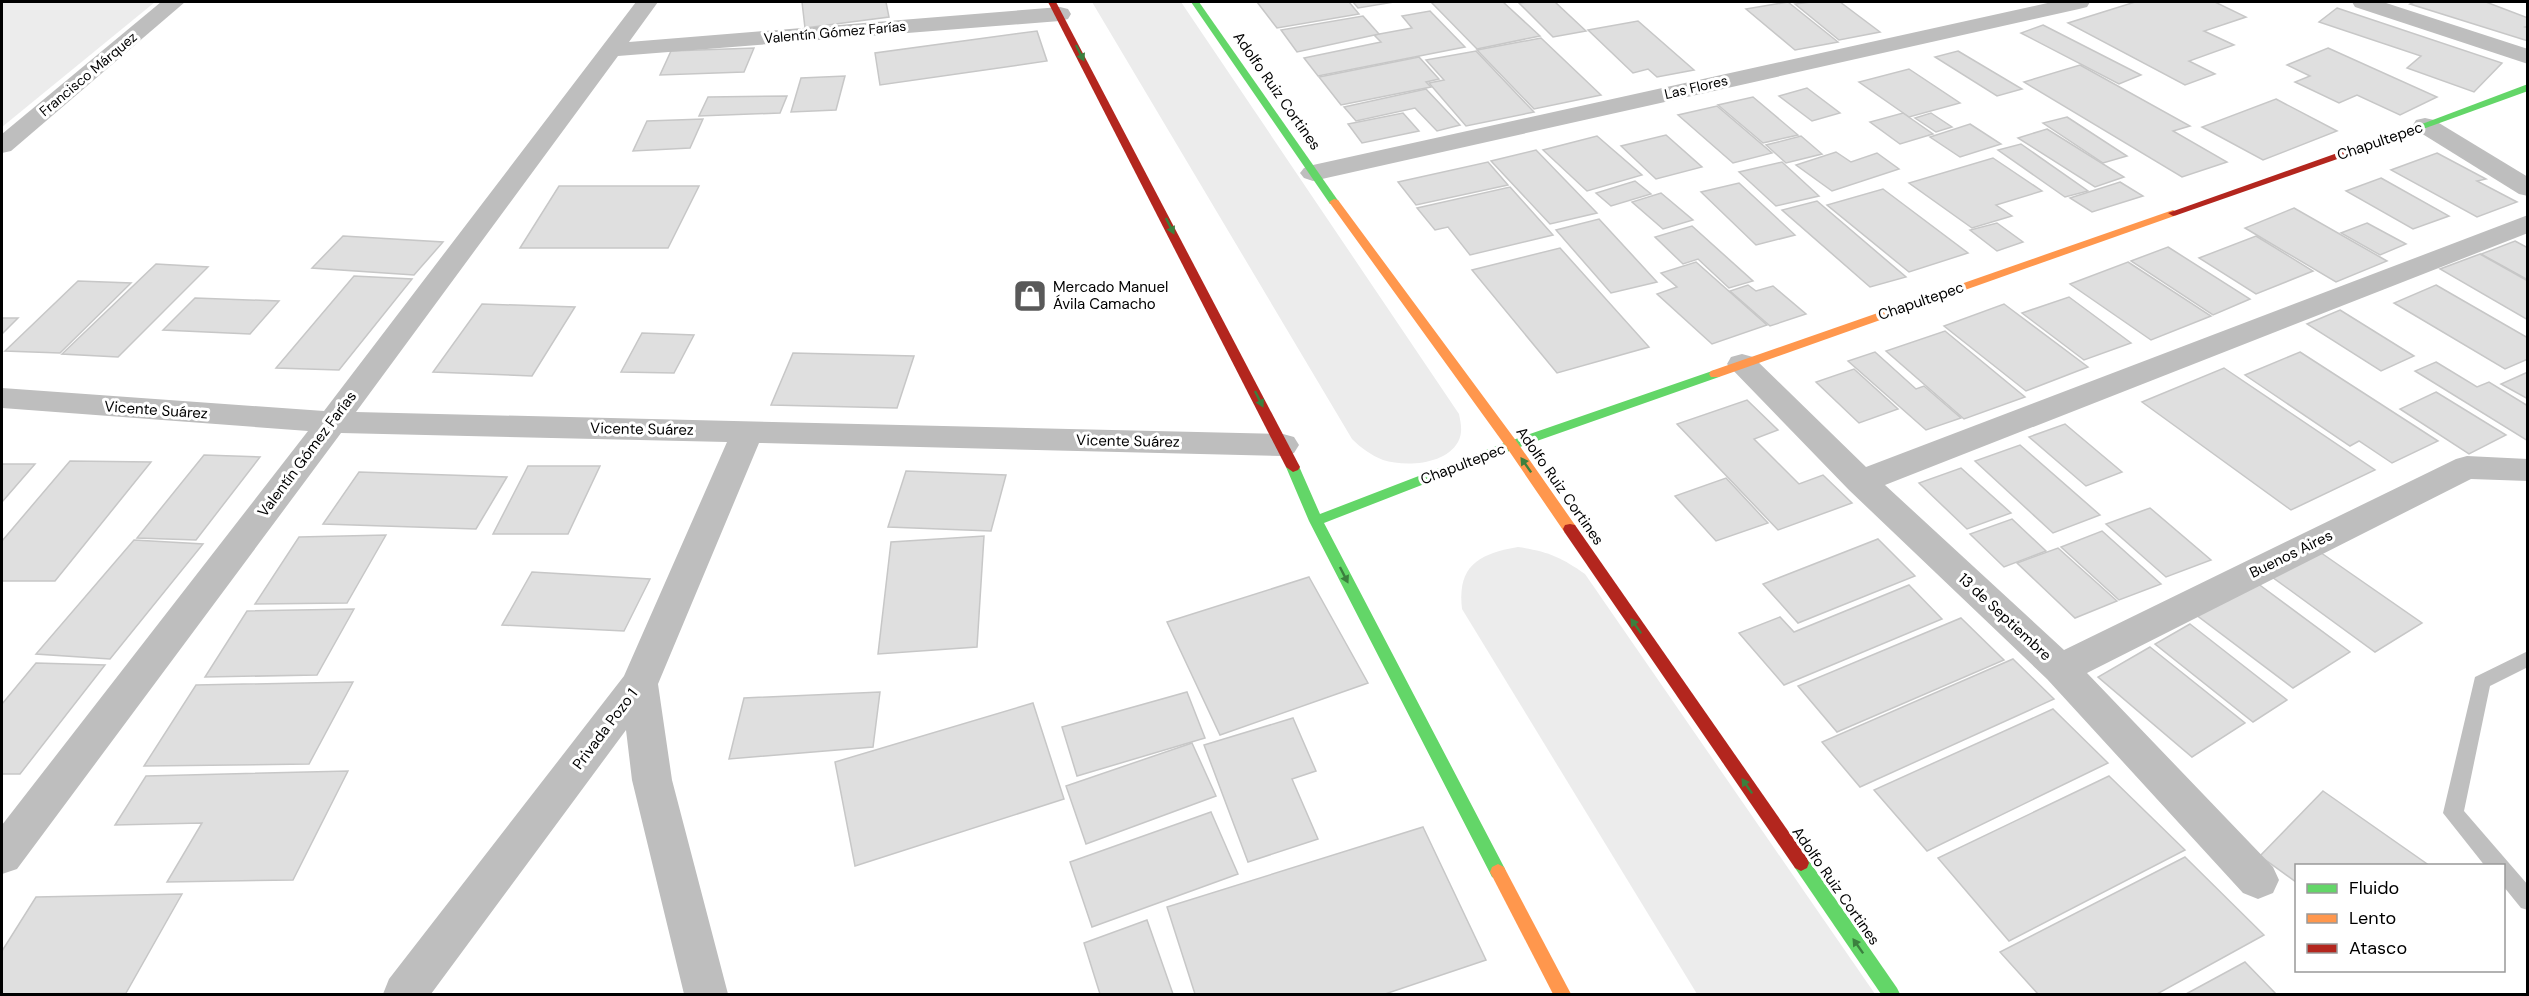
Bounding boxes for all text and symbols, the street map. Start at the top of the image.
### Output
street label: Valentín Gómez Farías [763,17,907,47]
street label: Francisco Márquez [35,28,141,120]
street label: Adolfo Ruiz Cortines [1229,28,1325,154]
one-way arrow [1075,44,1085,62]
street label: Las Flores [1663,71,1729,103]
street label: Chapultepec [2334,117,2426,165]
one-way arrow [1165,218,1175,235]
place label: Mercado Manuel Ávila Camacho [1053,277,1168,314]
street label: Chapultepec [1875,277,1967,325]
shop icon: Mercado Manuel Ávila Camacho [1012,278,1048,314]
street label: Valentín Gómez Farías [253,387,361,521]
one-way arrow [1254,391,1264,408]
street label: Vicente Suárez [104,396,209,424]
street label: Vicente Suárez [590,418,694,440]
street label: Adolfo Ruiz Cortines [1512,423,1608,549]
street label: Vicente Suárez [1076,430,1180,452]
street label: Chapultepec [1418,439,1508,489]
one-way arrow [1521,457,1532,473]
street label: Buenos Aires [2246,525,2336,583]
one-way arrow [1339,567,1349,584]
street label: 13 de Septiembre [1954,569,2056,665]
one-way arrow [1630,618,1642,634]
street label: Privada Pozo 1 [568,684,642,774]
one-way arrow [1742,778,1753,794]
street label: Adolfo Ruiz Cortines [1788,823,1884,949]
legend [2295,864,2505,972]
text: Fluido [2349,876,2399,900]
text: Lento [2349,906,2396,930]
text: Atasco [2349,936,2407,960]
one-way arrow [1852,939,1864,955]

